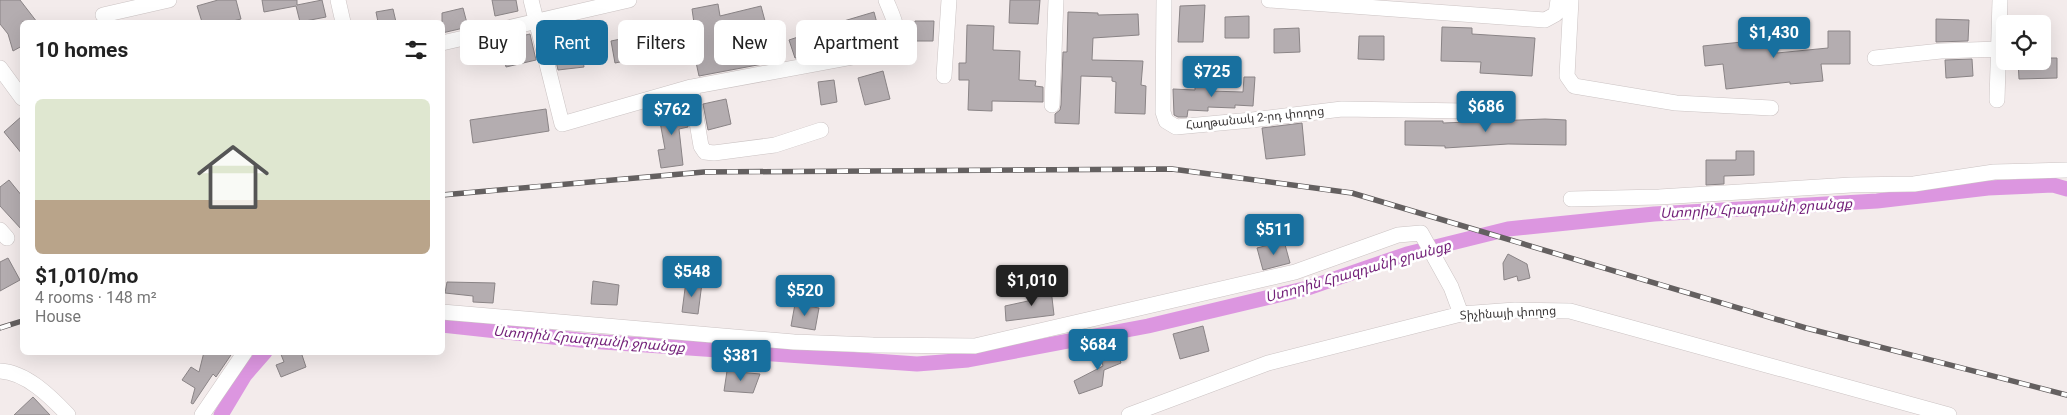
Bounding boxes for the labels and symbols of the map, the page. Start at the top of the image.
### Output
pin: $1,430 [1733,17,1815,59]
pin: $725 [1182,56,1242,98]
pin: $686 [1456,90,1516,133]
pin: $762 [642,94,702,136]
street label: Հաղթանակ 2-րդ փողոց [1185,104,1325,132]
water label: Ստորին Հրազդանի ջրանցք [1659,195,1853,222]
pin: $511 [1244,214,1304,256]
water label: Ստորին Հրազդանի ջրանցք [1263,237,1454,306]
pin: $548 [662,256,722,298]
pin: $1,010 [991,264,1073,307]
pin: $520 [775,274,835,317]
street label: Տիչինայի փողոց [1459,303,1557,323]
water label: Ստորին Հրազդանի ջրանցք [492,323,686,356]
pin: $684 [1068,328,1128,371]
pin: $381 [711,340,771,382]

